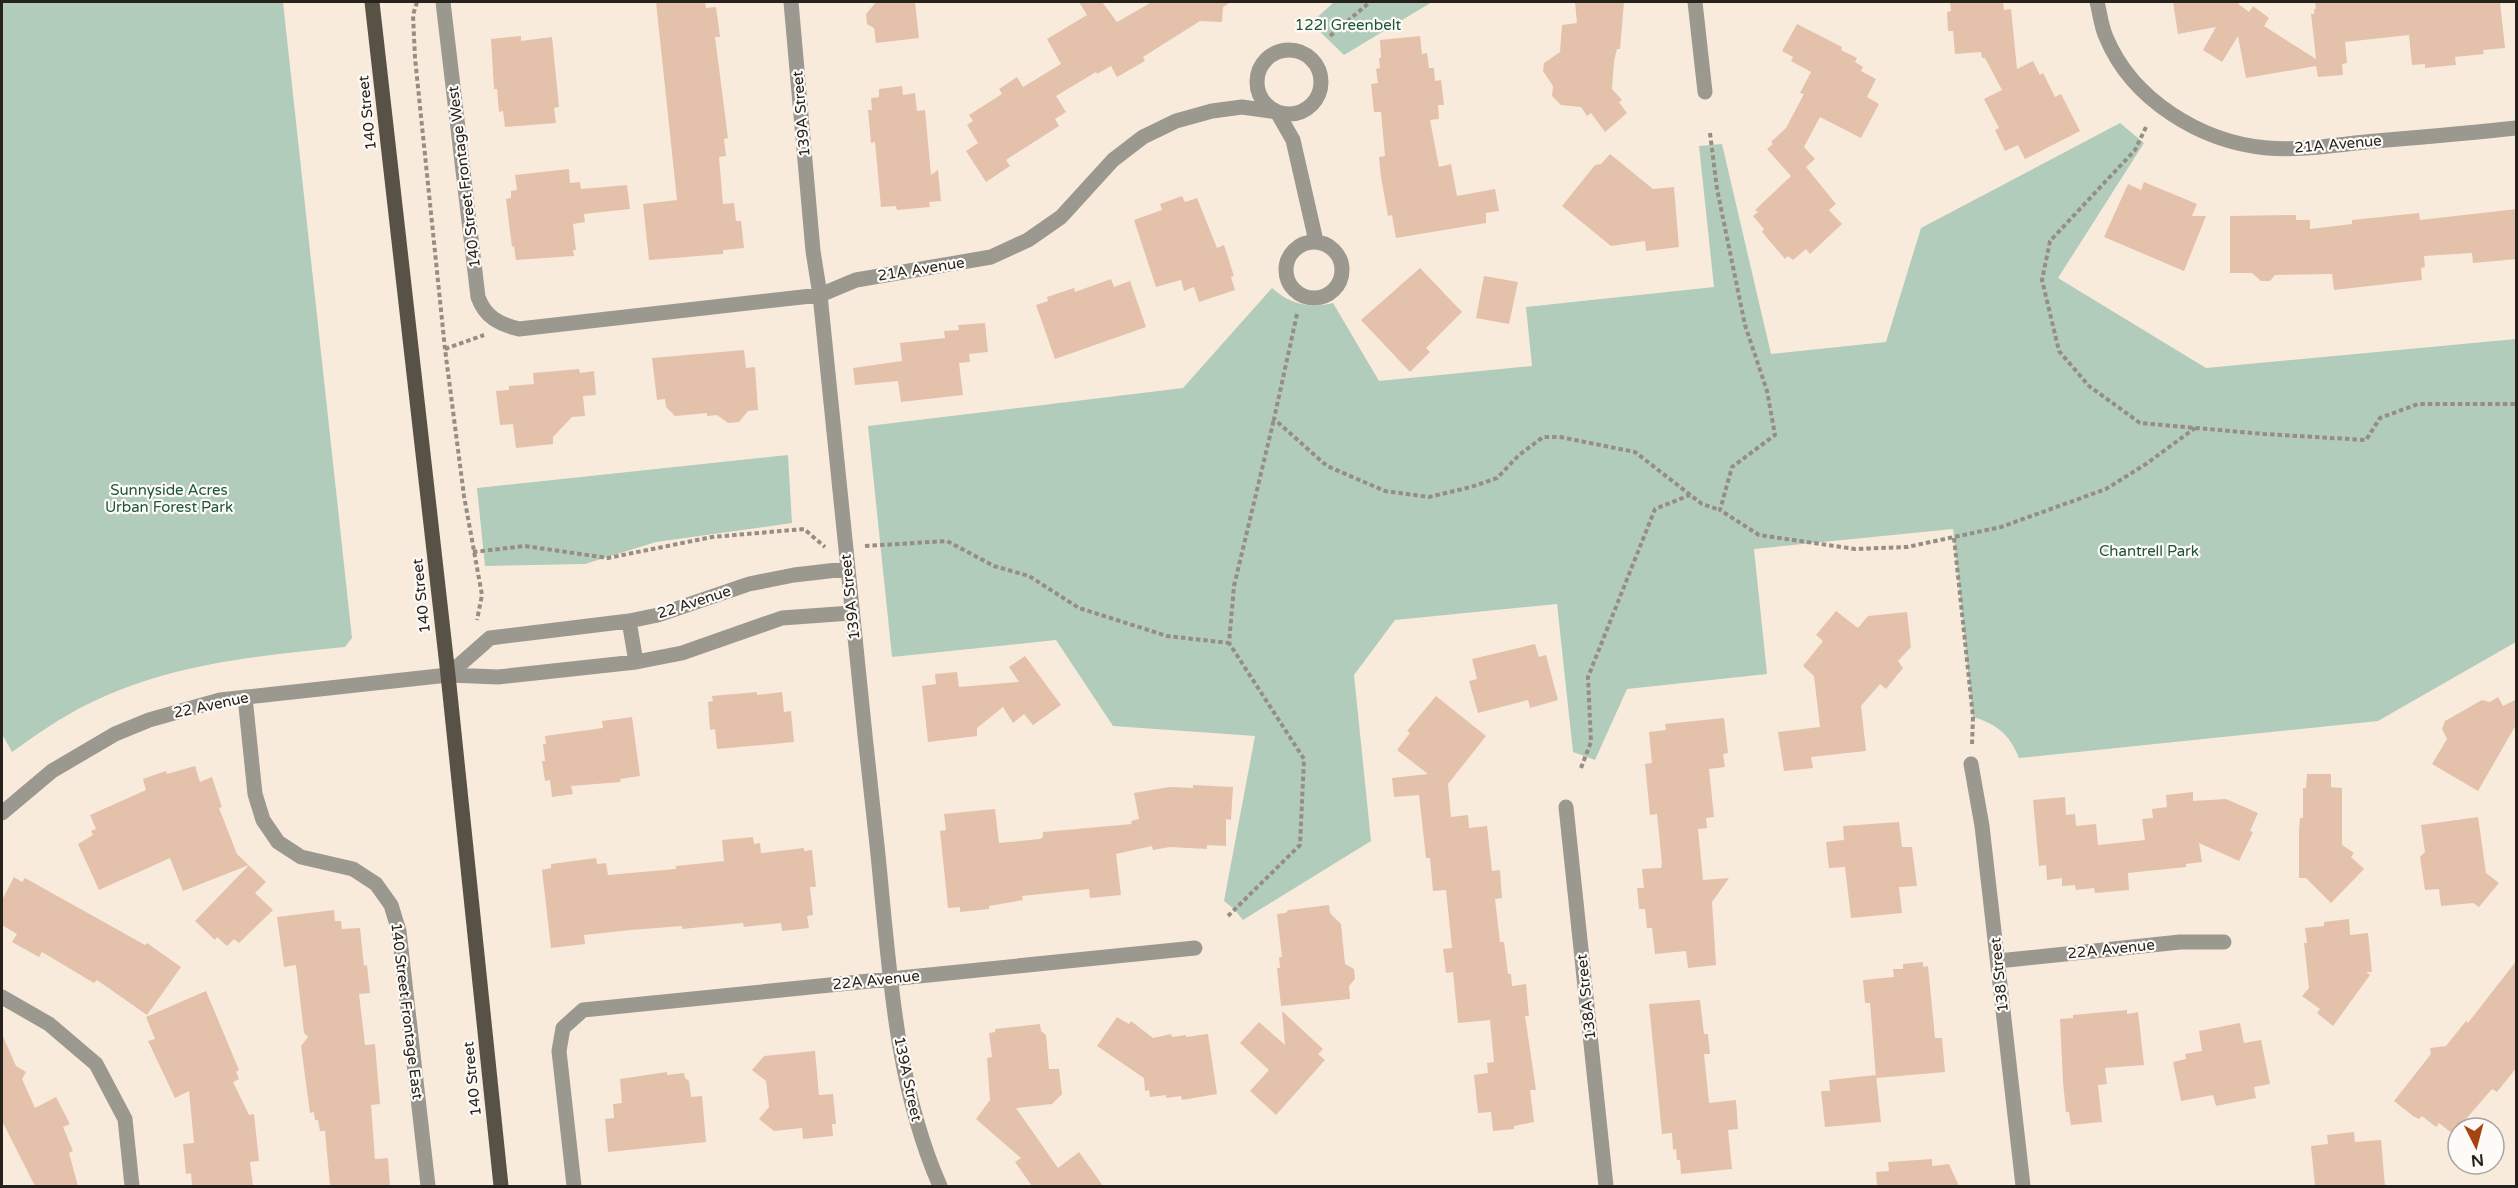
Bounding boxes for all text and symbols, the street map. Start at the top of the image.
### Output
park label: 122l Greenbelt [1295,16,1401,34]
street label: 139A Street [788,70,814,158]
street label: 140 Street [354,74,380,151]
street label: 140 Street Frontage West [444,85,484,269]
street label: 21A Avenue [2294,131,2382,157]
street label: 21A Avenue [876,253,966,285]
park label: Sunnyside Acres Urban Forest Park [105,481,233,516]
park label: Chantrell Park [2099,542,2199,560]
street label: 139A Street [837,553,863,641]
street label: 140 Street [408,557,434,634]
street label: 22 Avenue [655,582,733,622]
street label: 22 Avenue [172,688,250,722]
street label: 140 Street Frontage East [387,922,427,1101]
street label: 22A Avenue [2066,935,2156,963]
street label: 138 Street [1986,936,2012,1013]
street label: 138A Street [1573,953,1599,1041]
street label: 22A Avenue [831,966,921,994]
street label: 139A Street [890,1035,926,1123]
street label: 140 Street [459,1040,485,1117]
north arrow [2446,1116,2506,1176]
text: N [2470,1149,2485,1171]

